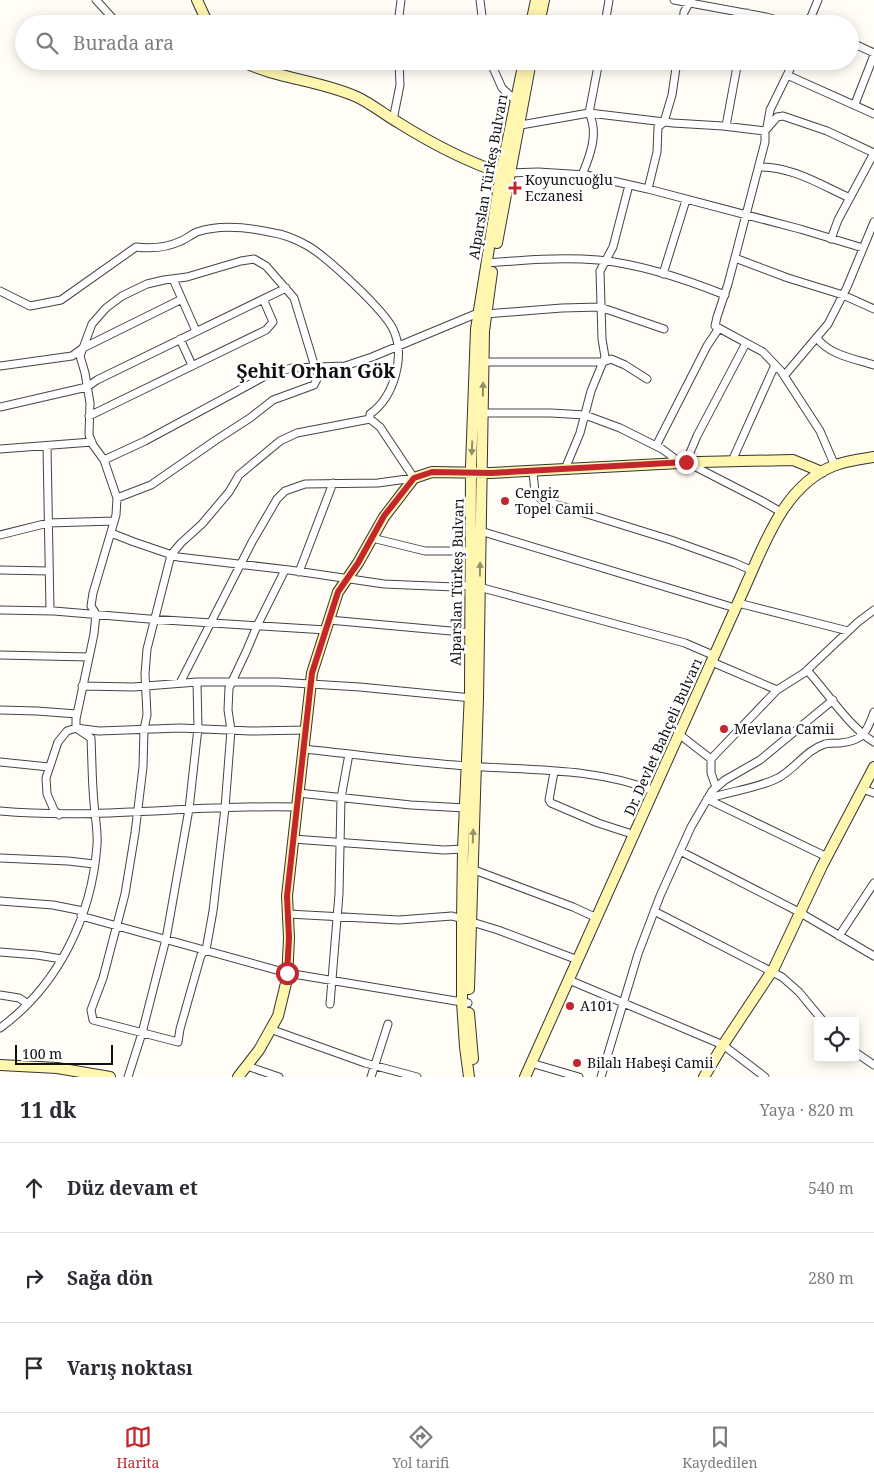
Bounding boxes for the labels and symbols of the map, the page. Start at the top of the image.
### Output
street label: Alparslan Türkeş Bulvarı [464,92,511,261]
place label: Koyuncuoğlu Eczanesi [525,170,613,205]
marker: Koyuncuoğlu Eczanesi [509,182,521,194]
district label: Şehit Orhan Gök [237,358,396,384]
one-way arrow [479,381,487,397]
one-way arrow [468,441,476,457]
route end [675,451,698,474]
place label: Cengiz Topel Camii [515,483,594,518]
marker: Cengiz Topel Camii [499,495,511,507]
street label: Alparslan Türkeş Bulvarı [446,498,467,666]
one-way arrow [476,561,484,577]
street label: Dr. Devlet Bahçeli Bulvarı [619,655,706,819]
place label: Mevlana Camii [734,719,835,738]
marker: Mevlana Camii [718,723,730,735]
one-way arrow [469,828,477,844]
route start [276,962,299,985]
place label: A101 [580,996,613,1015]
marker: A101 [564,1000,576,1012]
scale bar [15,1042,112,1065]
place label: Bilalı Habeşi Camii [587,1053,714,1072]
marker: Bilalı Habeşi Camii [571,1057,583,1069]

